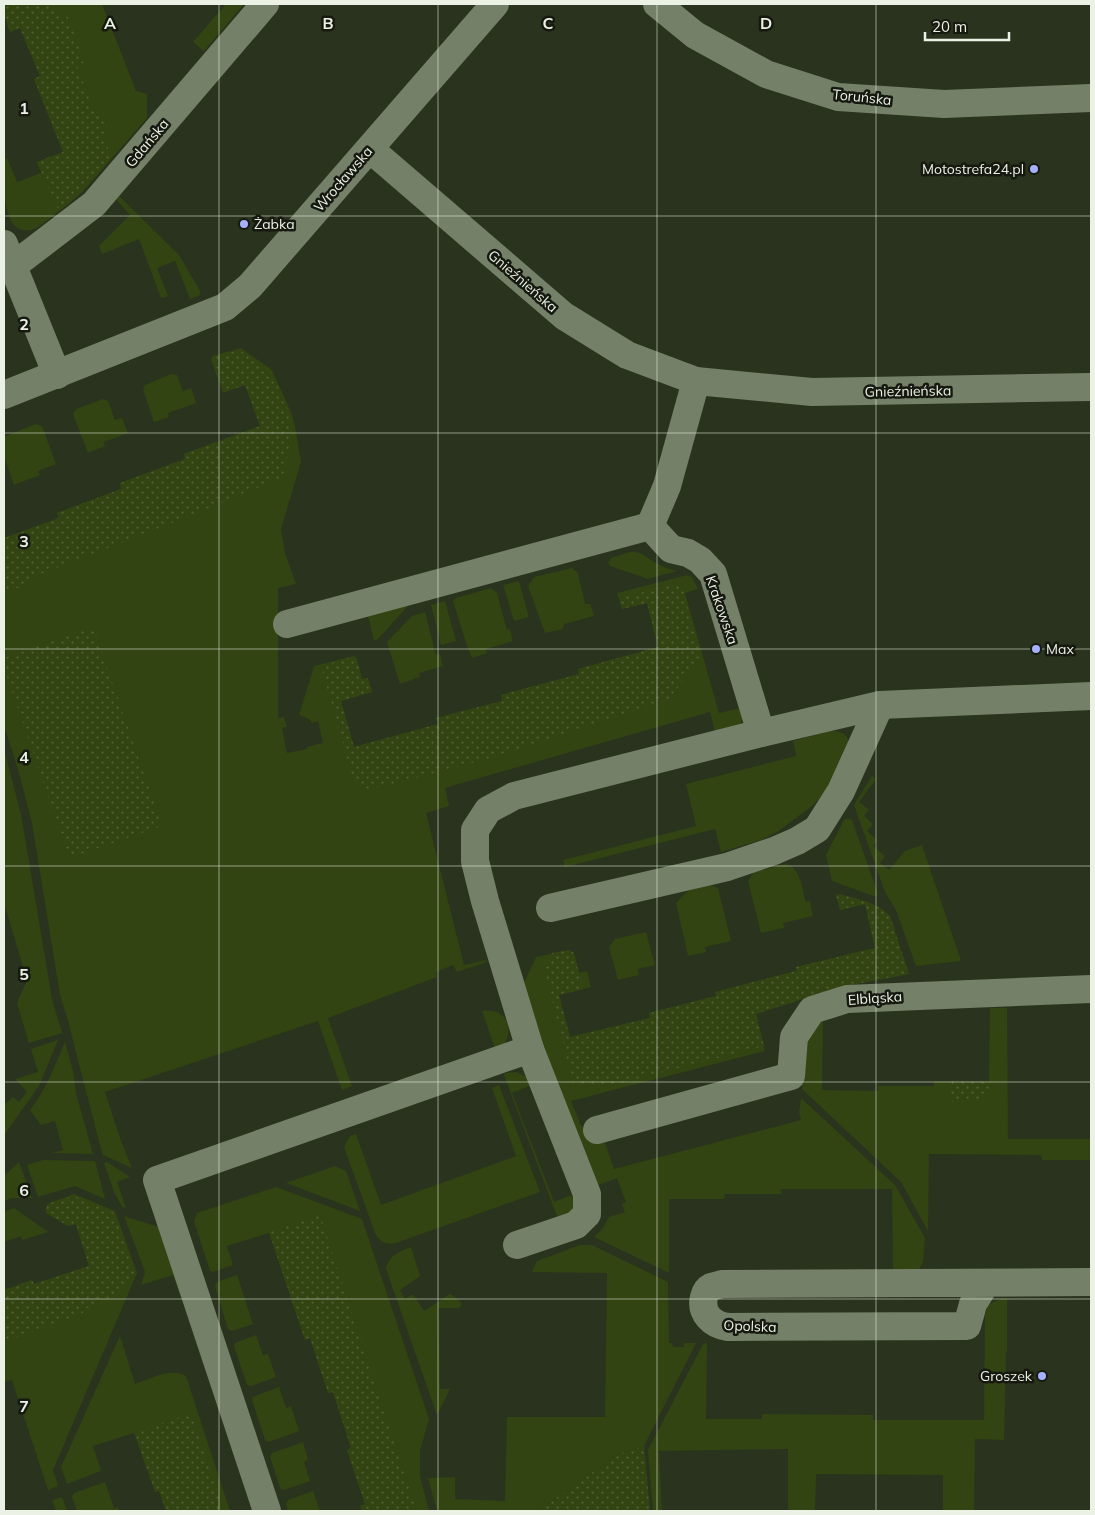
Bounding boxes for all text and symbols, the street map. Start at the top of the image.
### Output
scale bar [925,10,1009,42]
text: A [104,13,116,33]
text: B [322,13,334,33]
text: C [543,13,554,33]
text: D [760,13,772,33]
text: 20 m [932,17,967,36]
street label: Toruńska [832,85,892,109]
text: 1 [19,98,29,118]
street label: Gdańska [122,115,172,171]
street label: Wrocławska [310,143,376,215]
place label: Motostrefa24.pl [922,160,1024,178]
marker: Motostrefa24.pl [1028,163,1040,175]
place label: Żabka [254,215,295,233]
marker: Żabka [238,218,250,230]
street label: Gnieźnieńska [484,246,562,316]
text: 2 [19,314,29,334]
street label: Gnieźnieńska [865,381,951,401]
text: 3 [19,531,29,551]
street label: Krakowska [702,573,742,647]
place label: Max [1046,640,1074,658]
marker: Max [1030,643,1042,655]
text: 4 [19,747,29,767]
text: 5 [19,964,29,984]
street label: Elbląska [847,987,903,1009]
text: 6 [19,1180,29,1200]
street label: Opolska [723,1316,777,1336]
place label: Groszek [980,1367,1033,1385]
marker: Groszek [1036,1370,1048,1382]
text: 7 [19,1396,29,1416]

